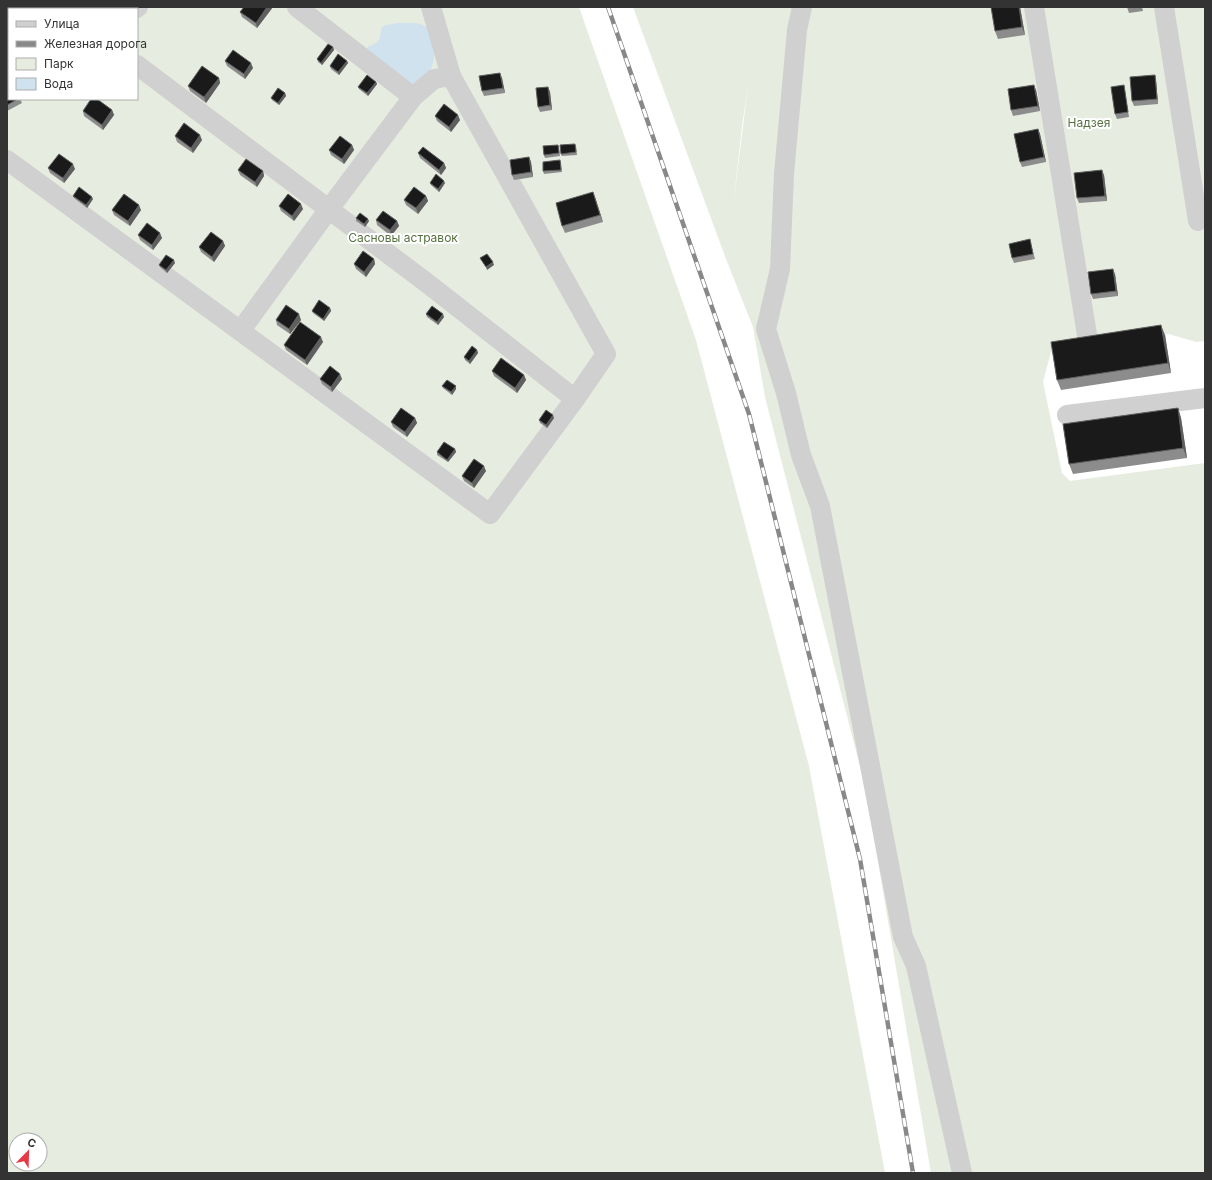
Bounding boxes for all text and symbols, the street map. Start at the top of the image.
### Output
legend [8,8,138,100]
text: Улица [44,16,79,31]
text: Железная дорога [44,36,147,51]
text: Парк [44,56,74,71]
text: Вода [44,76,73,91]
park label: Надзея [1068,115,1110,130]
park label: Сасновы астравок [348,230,458,245]
north arrow [8,1132,48,1172]
text: С [25,1135,38,1151]

